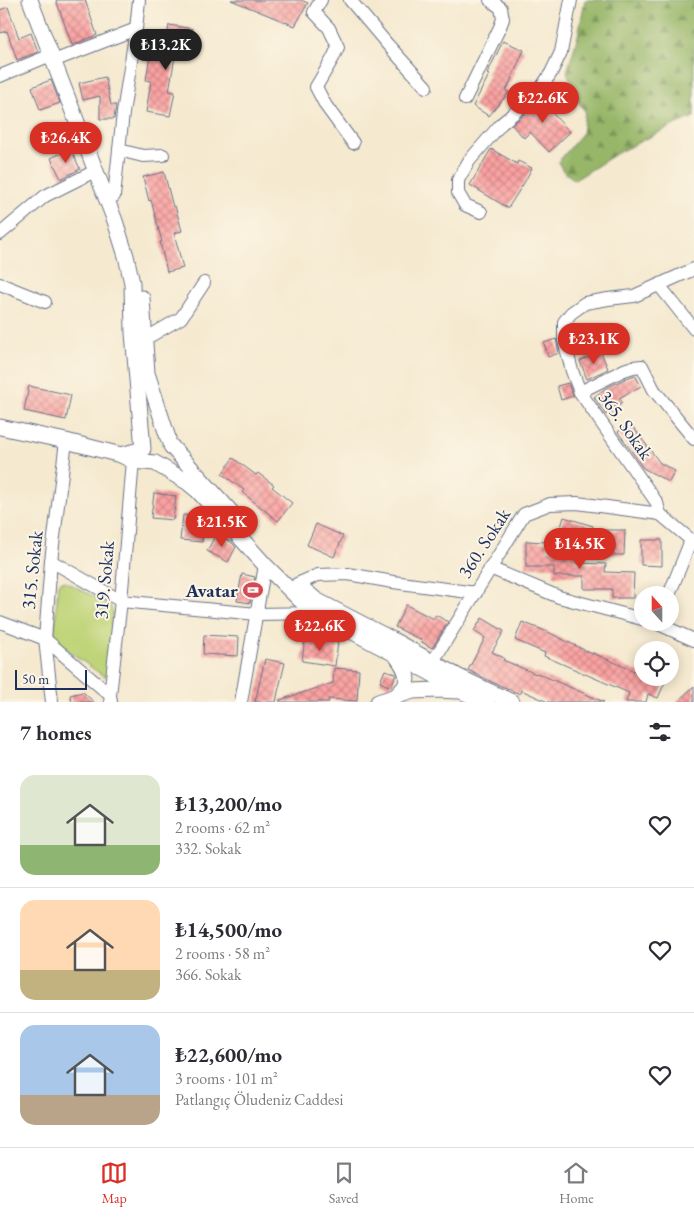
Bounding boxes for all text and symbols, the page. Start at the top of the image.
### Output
pin: ₺13.2K [125,28,207,71]
text: ₺13.2K [141,34,191,55]
pin: ₺22.6K [502,82,584,124]
text: ₺22.6K [518,87,568,108]
pin: ₺26.4K [25,121,107,164]
text: ₺26.4K [41,127,91,148]
pin: ₺23.1K [553,322,635,365]
text: ₺23.1K [569,328,619,349]
street label: 365. Sokak [593,386,659,465]
street label: 360. Sokak [452,502,517,583]
pin: ₺21.5K [181,506,263,548]
text: ₺21.5K [197,511,247,532]
street label: 315. Sokak [15,528,49,611]
pin: ₺14.5K [539,528,621,570]
text: ₺14.5K [555,533,605,554]
street label: 319. Sokak [88,539,120,620]
place label: Avatar [184,578,238,603]
sports icon: Avatar [242,579,264,601]
north arrow [634,586,679,631]
map controls [634,586,679,686]
pin: ₺22.6K [279,610,361,652]
text: ₺22.6K [295,615,345,636]
button: locate [634,641,679,686]
scale bar [15,667,88,690]
text: 50 m [22,670,49,688]
icon: filters [646,718,674,746]
text: 7 homes [20,719,92,746]
text: ₺13,200/mo [175,790,282,817]
icon: home [60,795,120,855]
icon: heart [646,811,674,839]
text: 2 rooms · 62 m² [175,817,270,838]
text: 332. Sokak [175,838,241,859]
text: ₺14,500/mo [175,916,282,943]
icon: home [60,920,120,980]
icon: heart [646,936,674,964]
text: 2 rooms · 58 m² [175,943,270,964]
text: 366. Sokak [175,964,241,985]
text: ₺22,600/mo [175,1041,282,1068]
icon: home [60,1045,120,1105]
icon: heart [646,1061,674,1089]
text: 3 rooms · 101 m² [175,1068,278,1089]
text: Patlangıç Öludeniz Caddesi [175,1089,343,1110]
tab: Map [100,1159,128,1207]
tab: Saved [329,1159,359,1207]
tab: Home [559,1159,594,1207]

